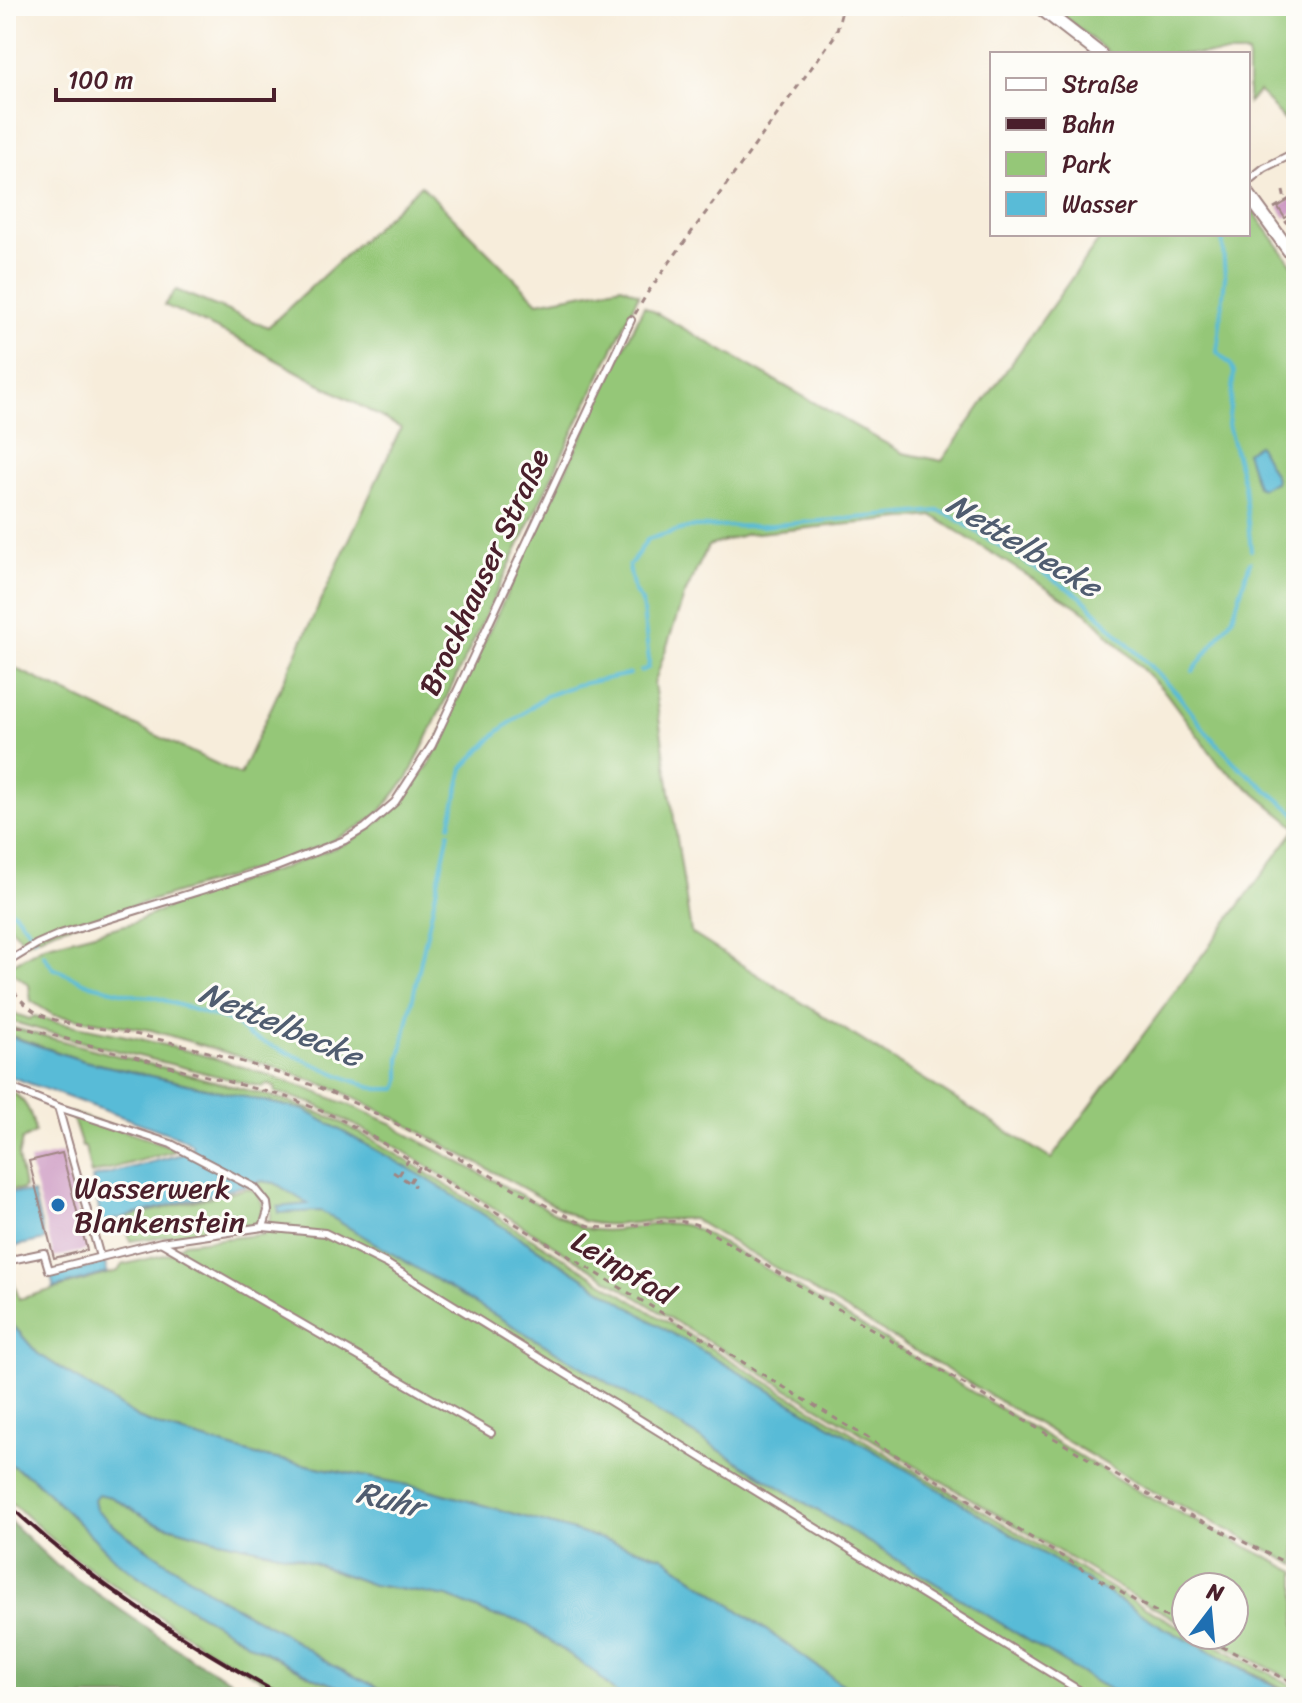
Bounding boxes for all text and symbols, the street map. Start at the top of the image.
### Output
scale bar [56,52,274,102]
legend [990,52,1250,236]
text: 100 m [68,59,133,101]
text: Straße [1062,63,1138,105]
text: Bahn [1062,103,1115,145]
text: Park [1062,143,1111,185]
text: Wasser [1062,183,1138,225]
street label: Brockhauser Straße [403,439,565,705]
water label: Nettelbecke [935,477,1115,616]
water label: Nettelbecke [190,965,375,1086]
place label: Wasserwerk Blankenstein [74,1161,245,1249]
marker: Wasserwerk Blankenstein [49,1196,67,1214]
street label: Leinpfad [560,1216,687,1321]
water label: Ruhr [351,1464,435,1537]
north arrow [1170,1571,1250,1651]
text: N [1202,1571,1229,1613]

